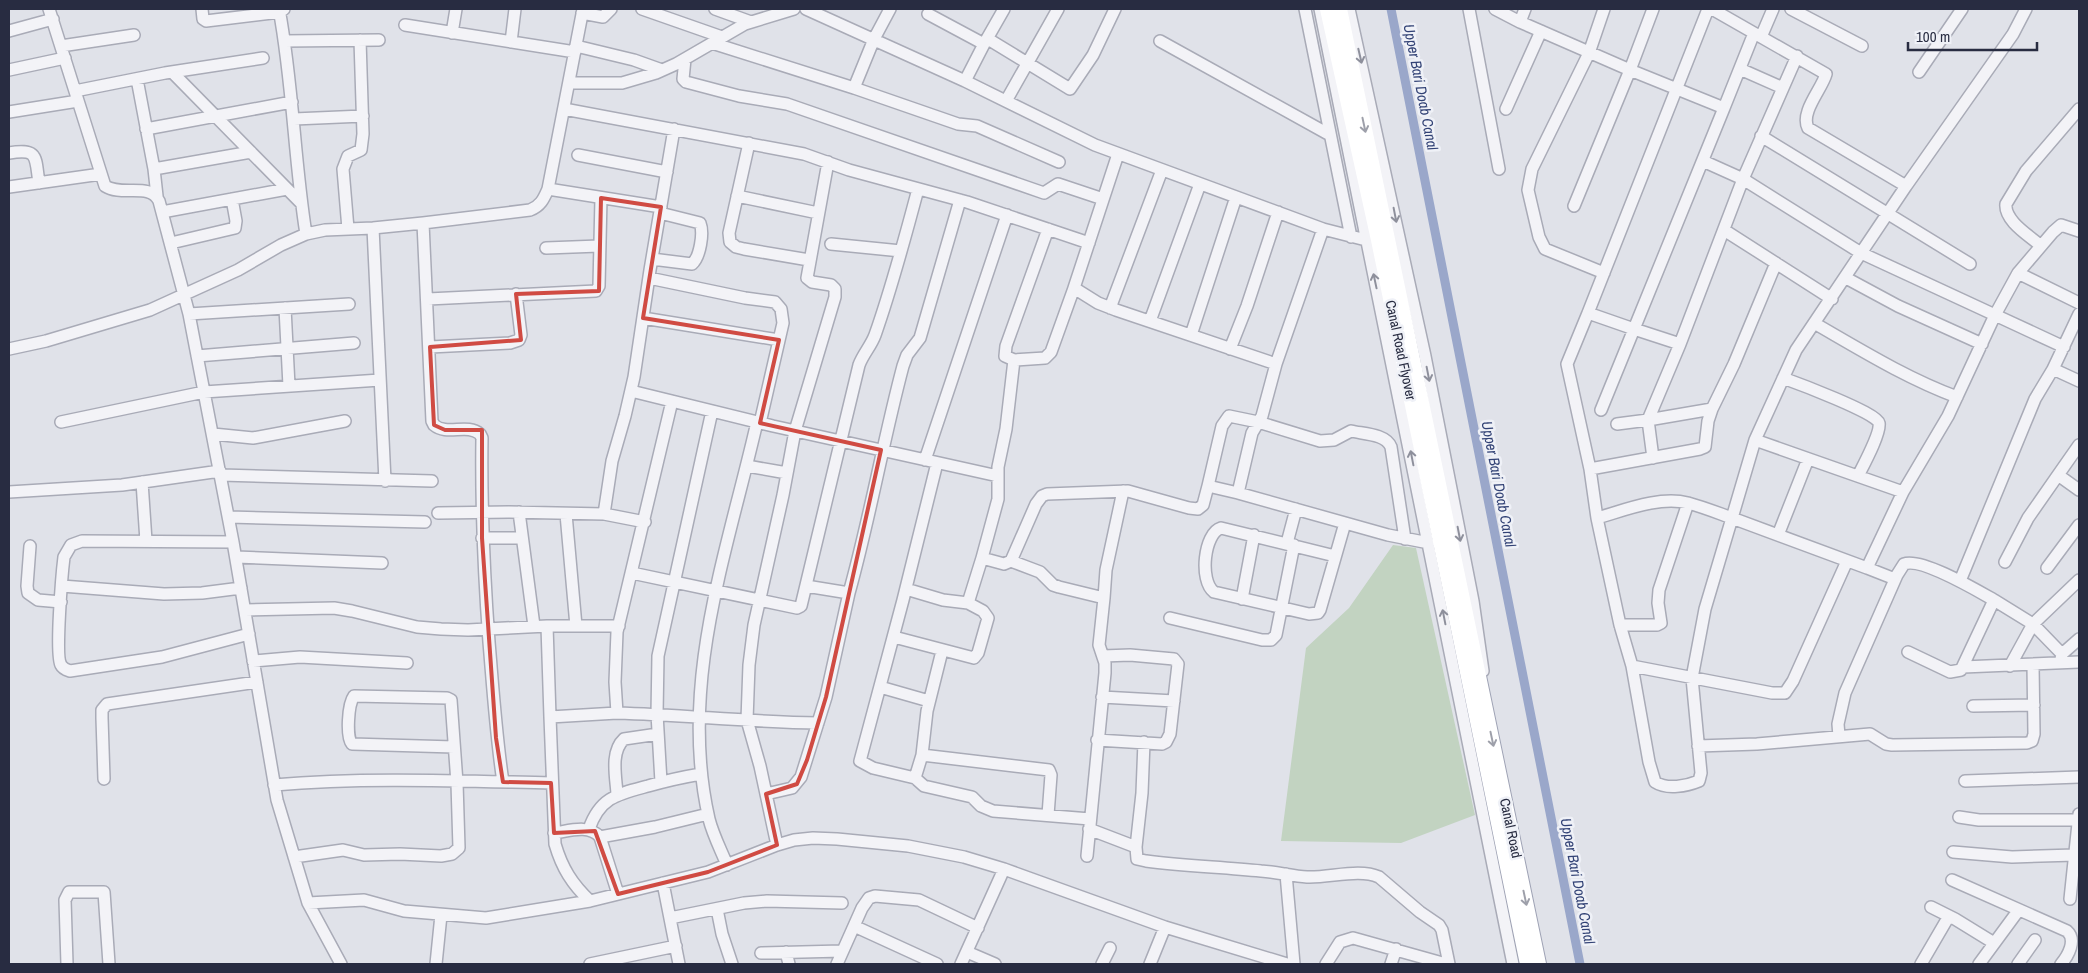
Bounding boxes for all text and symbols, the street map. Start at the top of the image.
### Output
scale bar [1908,20,2037,52]
water label: Upper Bari Doab Canal [1398,22,1444,152]
text: 100 m [1916,26,1950,47]
one-way arrow [1356,48,1365,64]
one-way arrow [1360,117,1369,133]
one-way arrow [1391,207,1400,223]
one-way arrow [1370,274,1380,290]
street label: Canal Road Flyover [1382,299,1420,402]
one-way arrow [1424,366,1434,382]
water label: Upper Bari Doab Canal [1476,419,1522,549]
one-way arrow [1407,450,1416,466]
one-way arrow [1455,525,1464,541]
one-way arrow [1438,610,1448,626]
one-way arrow [1488,731,1497,747]
street label: Canal Road [1496,796,1526,860]
water label: Upper Bari Doab Canal [1555,816,1601,946]
one-way arrow [1521,890,1530,906]

